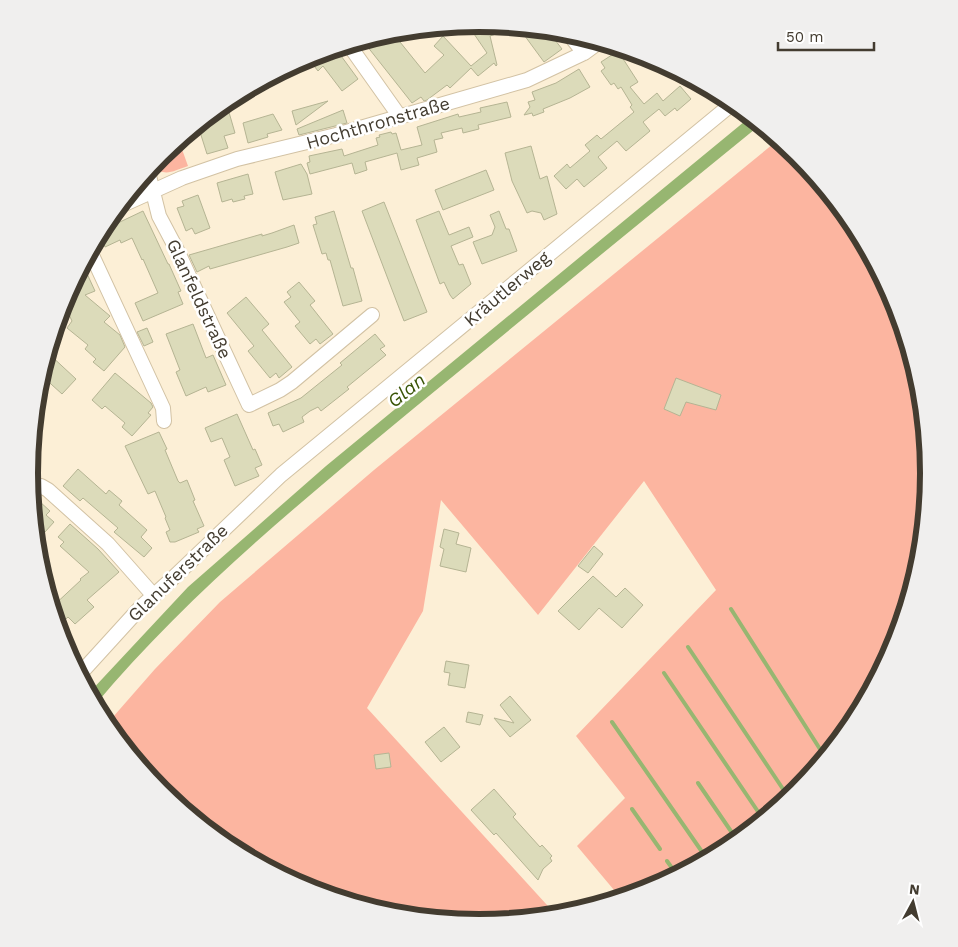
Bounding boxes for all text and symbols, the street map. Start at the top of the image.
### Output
scale bar [778,20,874,52]
text: 50 m [786,28,823,46]
street label: Hochthronstraße [304,92,452,153]
street label: Glanfeldstraße [163,236,236,362]
street label: Kräutlerweg [459,246,554,331]
water label: Glan [383,368,430,413]
street label: Glanuferstraße [123,520,232,626]
north arrow [888,877,938,927]
text: N [908,881,921,898]

